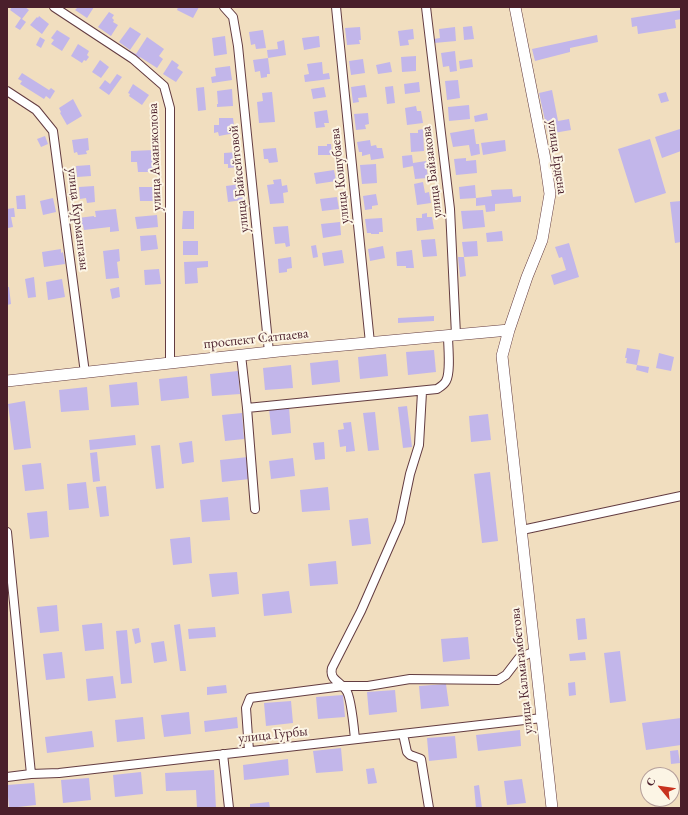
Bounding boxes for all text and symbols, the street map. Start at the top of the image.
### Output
street label: улица Аманжолова [145,103,165,211]
street label: улица Ердена [543,119,571,195]
street label: улица Байсейтовой [225,124,253,234]
street label: улица Байзакова [418,125,446,219]
street label: улица Кошубаева [327,127,353,225]
street label: улица Курмангазы [63,167,93,271]
street label: проспект Сатпаева [203,325,309,353]
street label: улица Калмагамбетова [507,607,537,735]
street label: улица Гурбы [237,723,309,747]
north arrow [640,767,680,807]
text: С [642,775,658,788]

